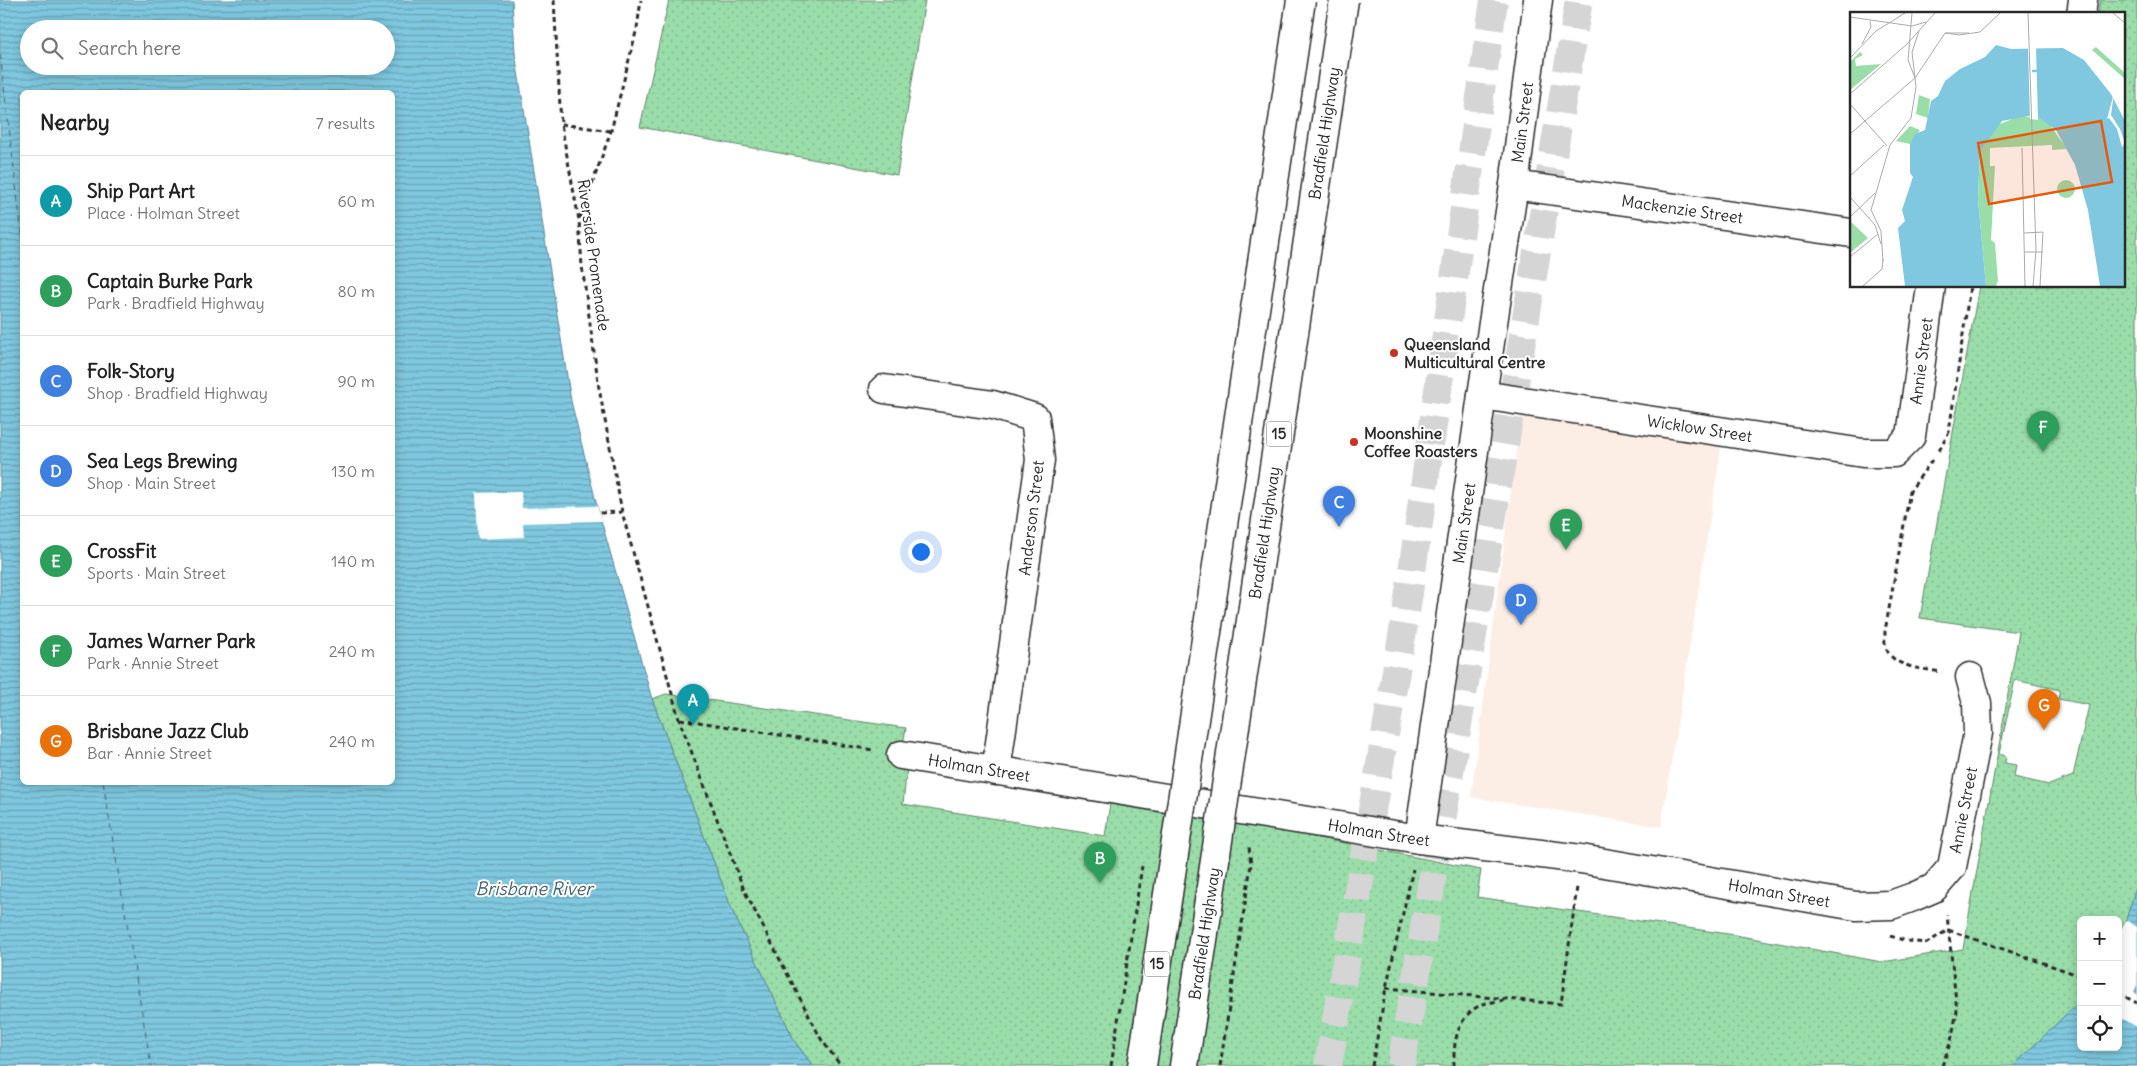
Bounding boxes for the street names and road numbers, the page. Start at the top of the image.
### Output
street label: Bradfield Highway [1304,66,1344,201]
street label: Main Street [1507,80,1537,164]
street label: Riverside Promenade [573,178,615,332]
street label: Mackenzie Street [1620,190,1745,228]
street label: Annie Street [1905,316,1937,406]
street label: Wicklow Street [1645,410,1754,446]
road number: 15 [1266,422,1292,446]
street label: Anderson Street [1014,459,1048,577]
street label: Bradfield Highway [1244,465,1284,600]
street label: Main Street [1448,481,1480,565]
street label: Holman Street [926,750,1032,786]
street label: Annie Street [1945,764,1981,855]
street label: Holman Street [1326,814,1432,850]
street label: Bradfield Highway [1184,866,1224,1001]
street label: Holman Street [1727,874,1832,912]
road number: 15 [1144,952,1170,976]

